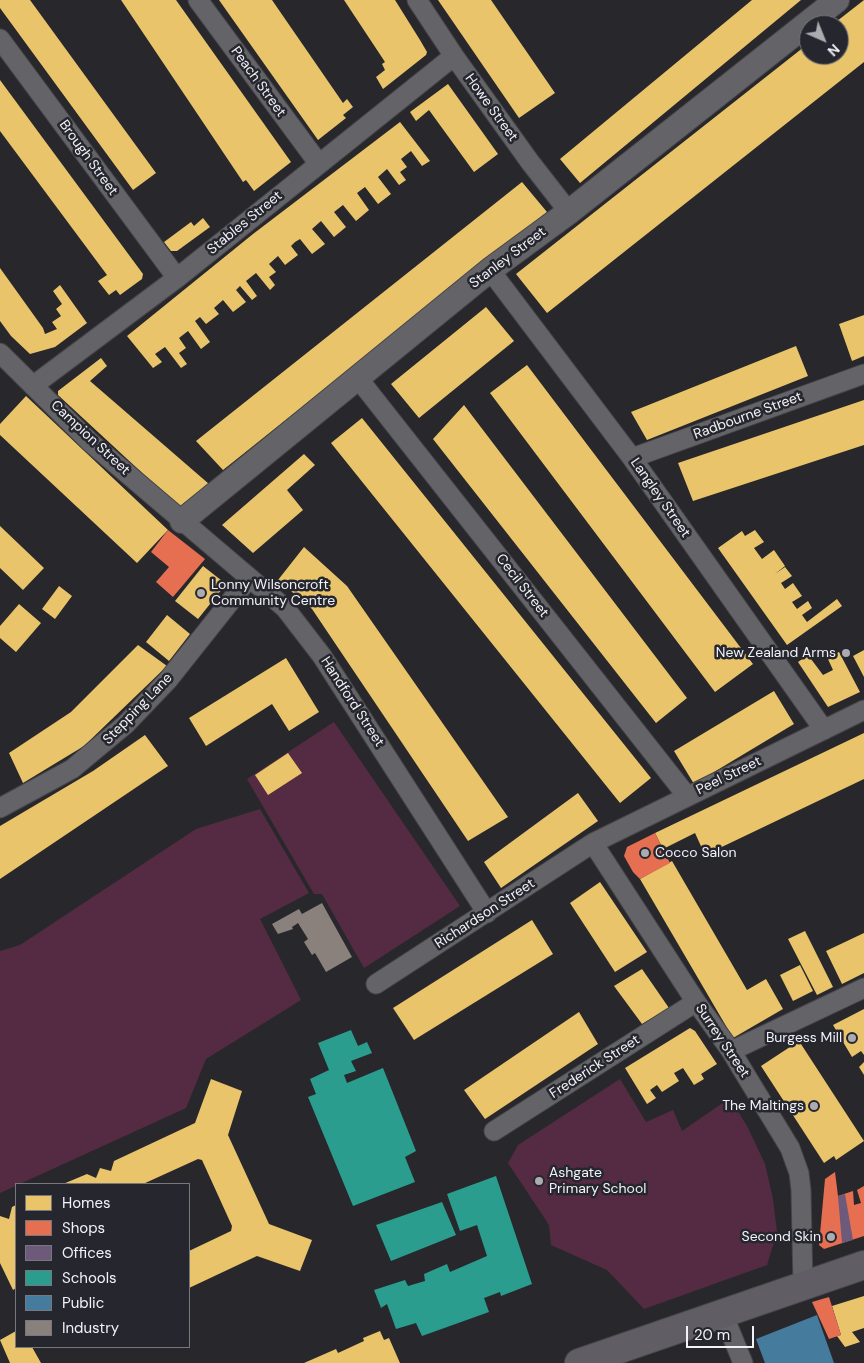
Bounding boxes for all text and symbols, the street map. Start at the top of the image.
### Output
north arrow [799,15,849,65]
text: N [824,40,844,60]
street label: Peach Street [227,44,289,120]
street label: Howe Street [461,71,521,145]
street label: Brough Street [55,117,121,199]
street label: Stables Street [204,188,286,258]
street label: Stanley Street [467,224,549,292]
street label: Radbourne Street [691,389,805,443]
street label: Campion Street [47,397,133,479]
street label: Langley Street [626,455,694,541]
street label: Cecil Street [492,551,552,621]
place label: Lonny Wilsoncroft Community Centre [211,577,335,610]
marker: Lonny Wilsoncroft Community Centre [195,587,207,599]
place label: New Zealand Arms [716,645,836,661]
marker: New Zealand Arms [840,647,852,659]
street label: Handford Street [317,654,387,750]
street label: Stepping Lane [100,670,176,748]
street label: Peel Street [694,753,764,799]
place label: Cocco Salon [655,845,737,861]
marker: Cocco Salon [639,847,651,859]
street label: Richardson Street [432,875,538,953]
street label: Surrey Street [691,1001,753,1081]
place label: Burgess Mill [766,1030,842,1046]
street label: Frederick Street [547,1032,643,1102]
marker: Burgess Mill [846,1032,858,1044]
place label: The Maltings [722,1098,804,1114]
marker: The Maltings [808,1100,820,1112]
place label: Ashgate Primary School [549,1165,646,1198]
marker: Ashgate Primary School [533,1175,545,1187]
legend [15,1183,190,1348]
text: Homes [62,1193,111,1213]
text: Shops [62,1218,105,1238]
place label: Second Skin [742,1229,821,1245]
marker: Second Skin [825,1231,837,1243]
text: Offices [62,1243,112,1263]
text: Schools [62,1268,117,1288]
text: Public [62,1293,104,1313]
scale bar [689,1316,756,1348]
text: Industry [62,1318,119,1338]
text: 20 m [694,1325,730,1345]

